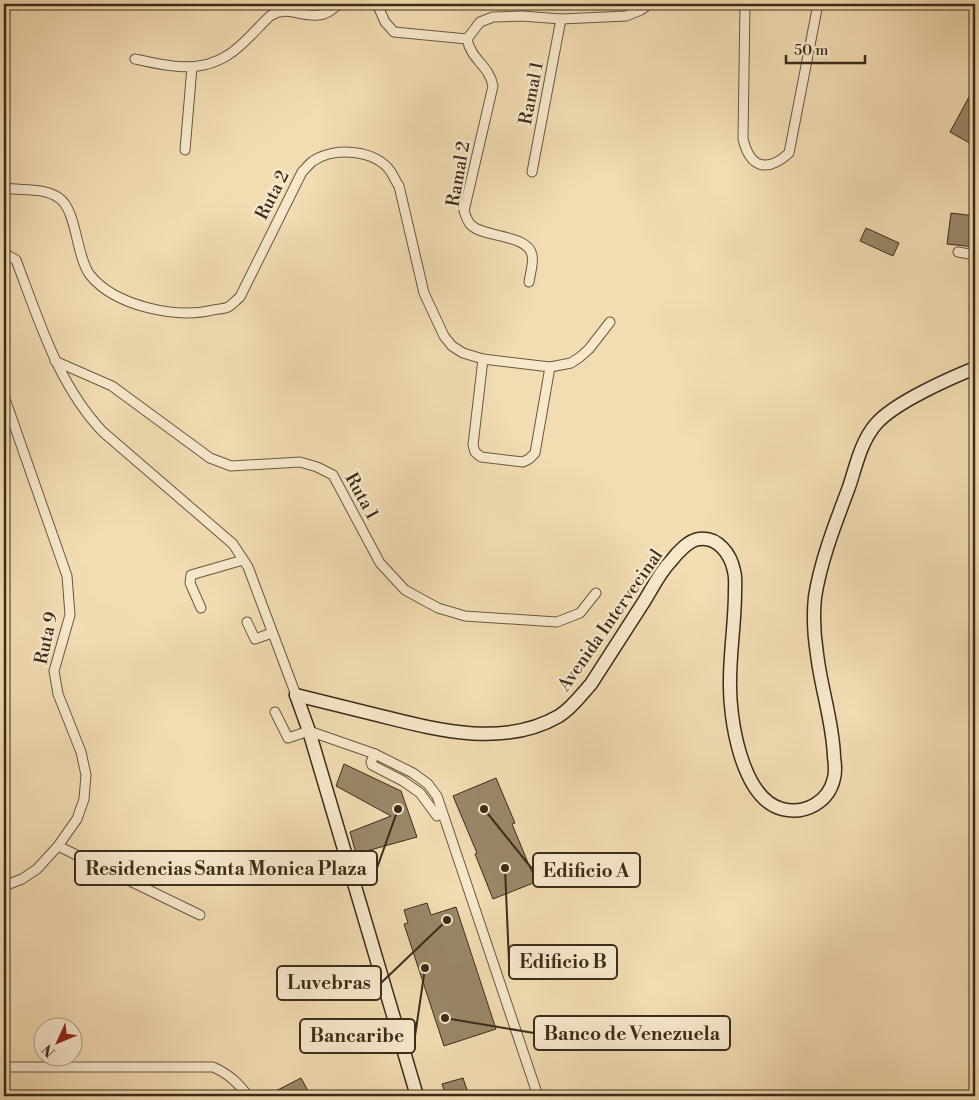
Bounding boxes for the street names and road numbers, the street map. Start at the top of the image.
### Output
street label: Ramal 1 [514,59,549,127]
street label: Ramal 2 [441,140,476,209]
street label: Ruta 2 [250,167,295,224]
street label: Ruta 1 [339,469,384,524]
street label: Avenida Intervecinal [552,544,668,697]
street label: Ruta 9 [30,610,63,666]

